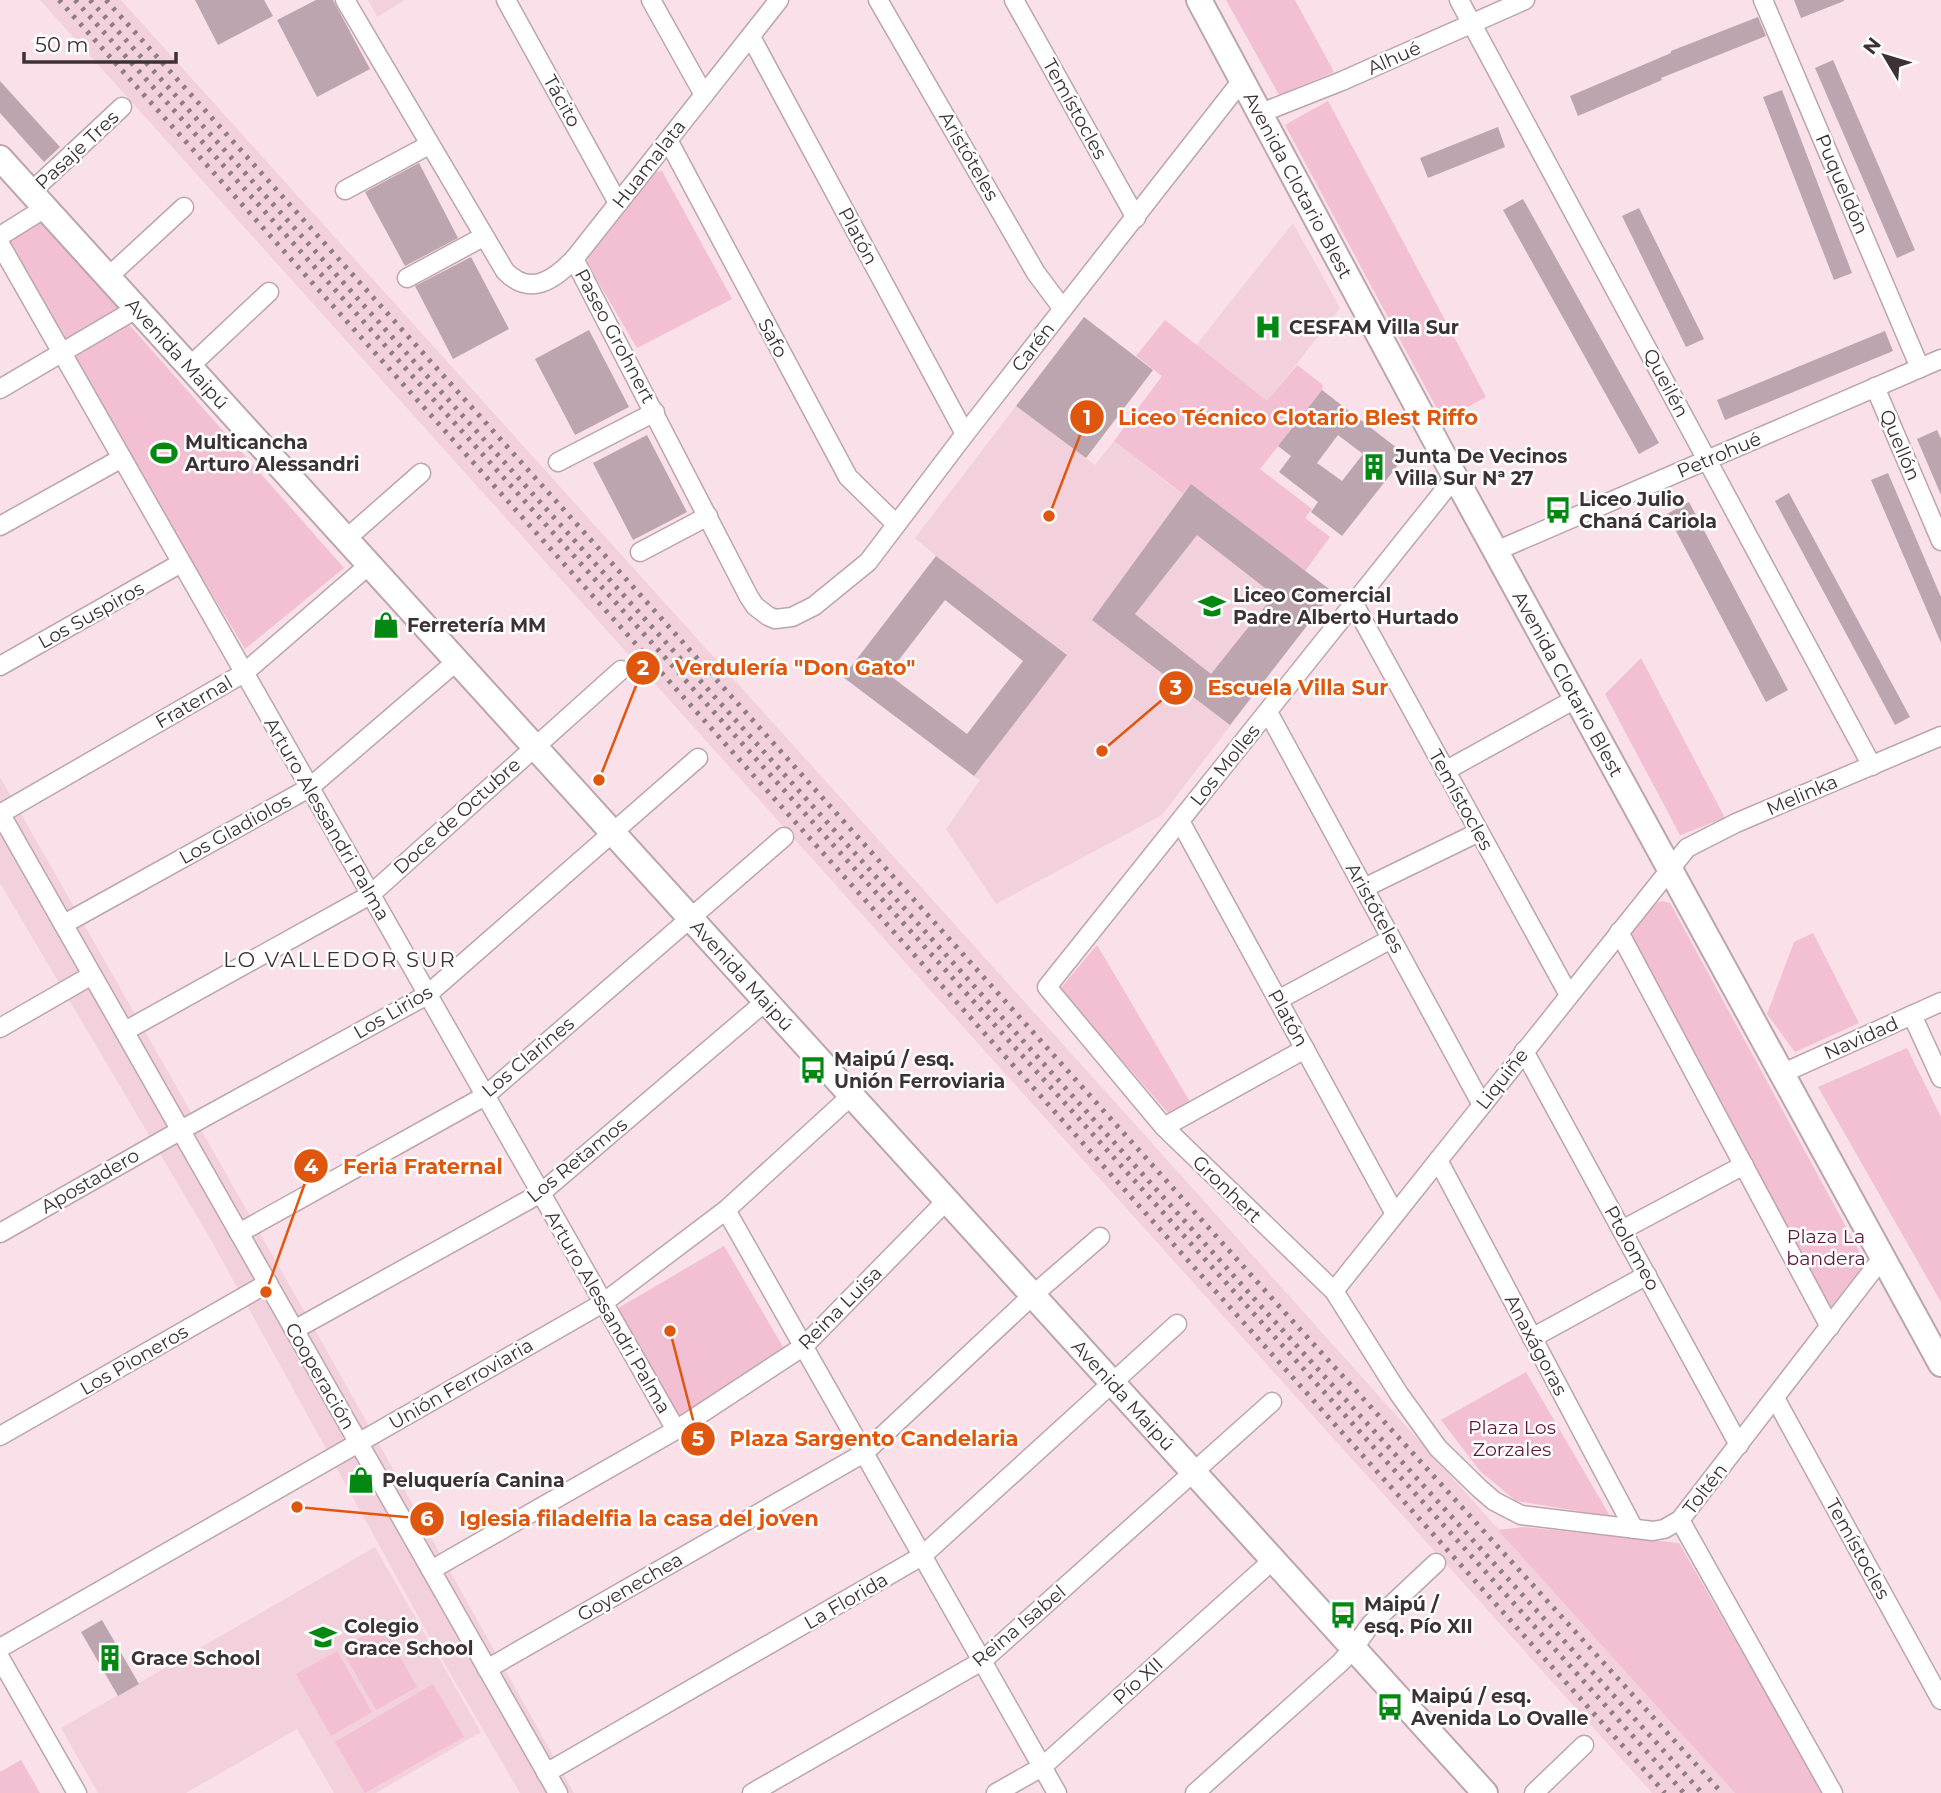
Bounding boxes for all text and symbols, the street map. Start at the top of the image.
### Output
scale bar [24,21,177,65]
north arrow [1850,21,1920,91]
text: 50 m [35,32,89,57]
text: N [1858,33,1886,59]
street label: Alhué [1364,36,1424,80]
street label: Temístocles [1038,55,1112,163]
street label: Tácito [538,71,586,131]
street label: Avenida Clotario Blest [1239,88,1358,282]
street label: Pasaje Tres [31,106,123,194]
street label: Aristóteles [934,107,1004,205]
street label: Huamalata [607,115,691,213]
street label: Puqueldón [1811,131,1873,237]
street label: Platón [833,203,883,269]
street label: Paseo Grohnert [570,265,660,407]
street label: Avenida Maipú [121,293,234,414]
hospital icon: CESFAM Villa Sur [1253,312,1283,342]
street label: Safo [753,314,793,362]
place label: CESFAM Villa Sur [1289,316,1459,339]
street label: Carén [1007,318,1059,376]
street label: Queilén [1638,345,1694,421]
callout: Liceo Técnico Clotario Blest Riffo [1069,396,1493,438]
text: 1 [1083,405,1091,430]
text: Liceo Técnico Clotario Blest Riffo [1118,405,1478,430]
street label: Quellón [1875,406,1925,484]
street label: Petrohué [1674,427,1764,483]
place label: Multicancha Arturo Alessandri [184,431,360,476]
sports icon: Multicancha Arturo Alessandri [149,438,179,468]
place label: Junta De Vecinos Villa Sur Nª 27 [1394,445,1567,490]
building icon: Junta De Vecinos Villa Sur Nª 27 [1359,452,1389,482]
place label: Liceo Julio Chaná Cariola [1579,488,1717,533]
bus stop icon: Liceo Julio Chaná Cariola [1543,495,1573,525]
street label: Los Suspiros [34,576,148,654]
place label: Liceo Comercial Padre Alberto Hurtado [1233,584,1459,629]
street label: Avenida Clotario Blest [1508,587,1628,781]
school or university icon: Liceo Comercial Padre Alberto Hurtado [1197,591,1227,621]
shop icon: Ferretería MM [371,610,401,640]
place label: Ferretería MM [407,614,546,637]
callout: Verdulería "Don Gato" [626,647,929,689]
text: 2 [637,655,649,680]
text: Verdulería "Don Gato" [674,655,915,680]
callout: Escuela Villa Sur [1159,667,1403,709]
street label: Fraternal [151,671,237,733]
text: 3 [1169,675,1182,700]
text: Escuela Villa Sur [1208,675,1388,700]
street label: Arturo Alessandri Palma [259,713,395,925]
street label: Los Molles [1185,720,1265,810]
street label: Temístocles [1424,746,1498,854]
street label: Doce de Octubre [389,753,525,879]
street label: Melinka [1763,770,1841,820]
street label: Los Gladiolos [175,789,295,869]
street label: Aristóteles [1341,859,1409,957]
street label: Avenida Maipú [686,915,798,1035]
district label: LO VALLEDOR SUR [223,947,457,972]
street label: Los Lirios [349,980,437,1044]
street label: Platón [1263,985,1313,1051]
street label: Navidad [1820,1011,1902,1065]
street label: Los Clarines [477,1012,579,1102]
street label: Liquiñe [1471,1044,1533,1114]
place label: Maipú / esq. Unión Ferroviaria [834,1048,1005,1093]
bus stop icon: Maipú / esq. Unión Ferroviaria [798,1055,828,1085]
street label: Los Retamos [522,1113,632,1207]
street label: Apostadero [37,1144,143,1218]
callout: Feria Fraternal [294,1145,517,1187]
street label: Gronhert [1188,1151,1266,1228]
text: 4 [304,1154,319,1179]
text: Feria Fraternal [343,1154,503,1179]
street label: Ptolomeo [1599,1202,1665,1295]
street label: Arturo Alessandri Palma [540,1206,676,1418]
park label: Plaza La bandera [1786,1225,1866,1270]
street label: Reina Luisa [793,1261,887,1355]
street label: Anaxágoras [1500,1291,1572,1399]
street label: Cooperación [280,1318,360,1434]
street label: Los Pioneros [76,1320,192,1400]
street label: Unión Ferroviaria [385,1333,537,1435]
street label: Avenida Maipú [1067,1335,1180,1455]
park label: Plaza Los Zorzales [1468,1416,1556,1461]
callout: Plaza Sargento Candelaria [680,1418,1032,1460]
text: 5 [692,1426,704,1451]
text: Plaza Sargento Candelaria [729,1426,1019,1451]
street label: Toltén [1678,1459,1732,1519]
shop icon: Peluquería Canina [346,1465,376,1495]
place label: Peluquería Canina [382,1469,565,1492]
street label: Temístocles [1821,1495,1895,1603]
callout: Iglesia filadelfia la casa del joven [410,1498,832,1540]
text: 6 [420,1506,434,1531]
text: Iglesia filadelfia la casa del joven [459,1506,819,1531]
street label: Goyenechea [573,1548,687,1626]
street label: La Florida [800,1568,892,1634]
street label: Reina Isabel [968,1580,1070,1672]
place label: Maipú / esq. Pío XII [1364,1593,1473,1638]
bus stop icon: Maipú / esq. Pío XII [1328,1600,1358,1630]
place label: Colegio Grace School [344,1615,473,1660]
school or university icon: Colegio Grace School [308,1622,338,1652]
building icon: Grace School [95,1643,125,1673]
place label: Grace School [131,1647,260,1670]
street label: Pío XII [1108,1653,1168,1709]
place label: Maipú / esq. Avenida Lo Ovalle [1410,1685,1589,1730]
bus stop icon: Maipú / esq. Avenida Lo Ovalle [1375,1692,1405,1722]

